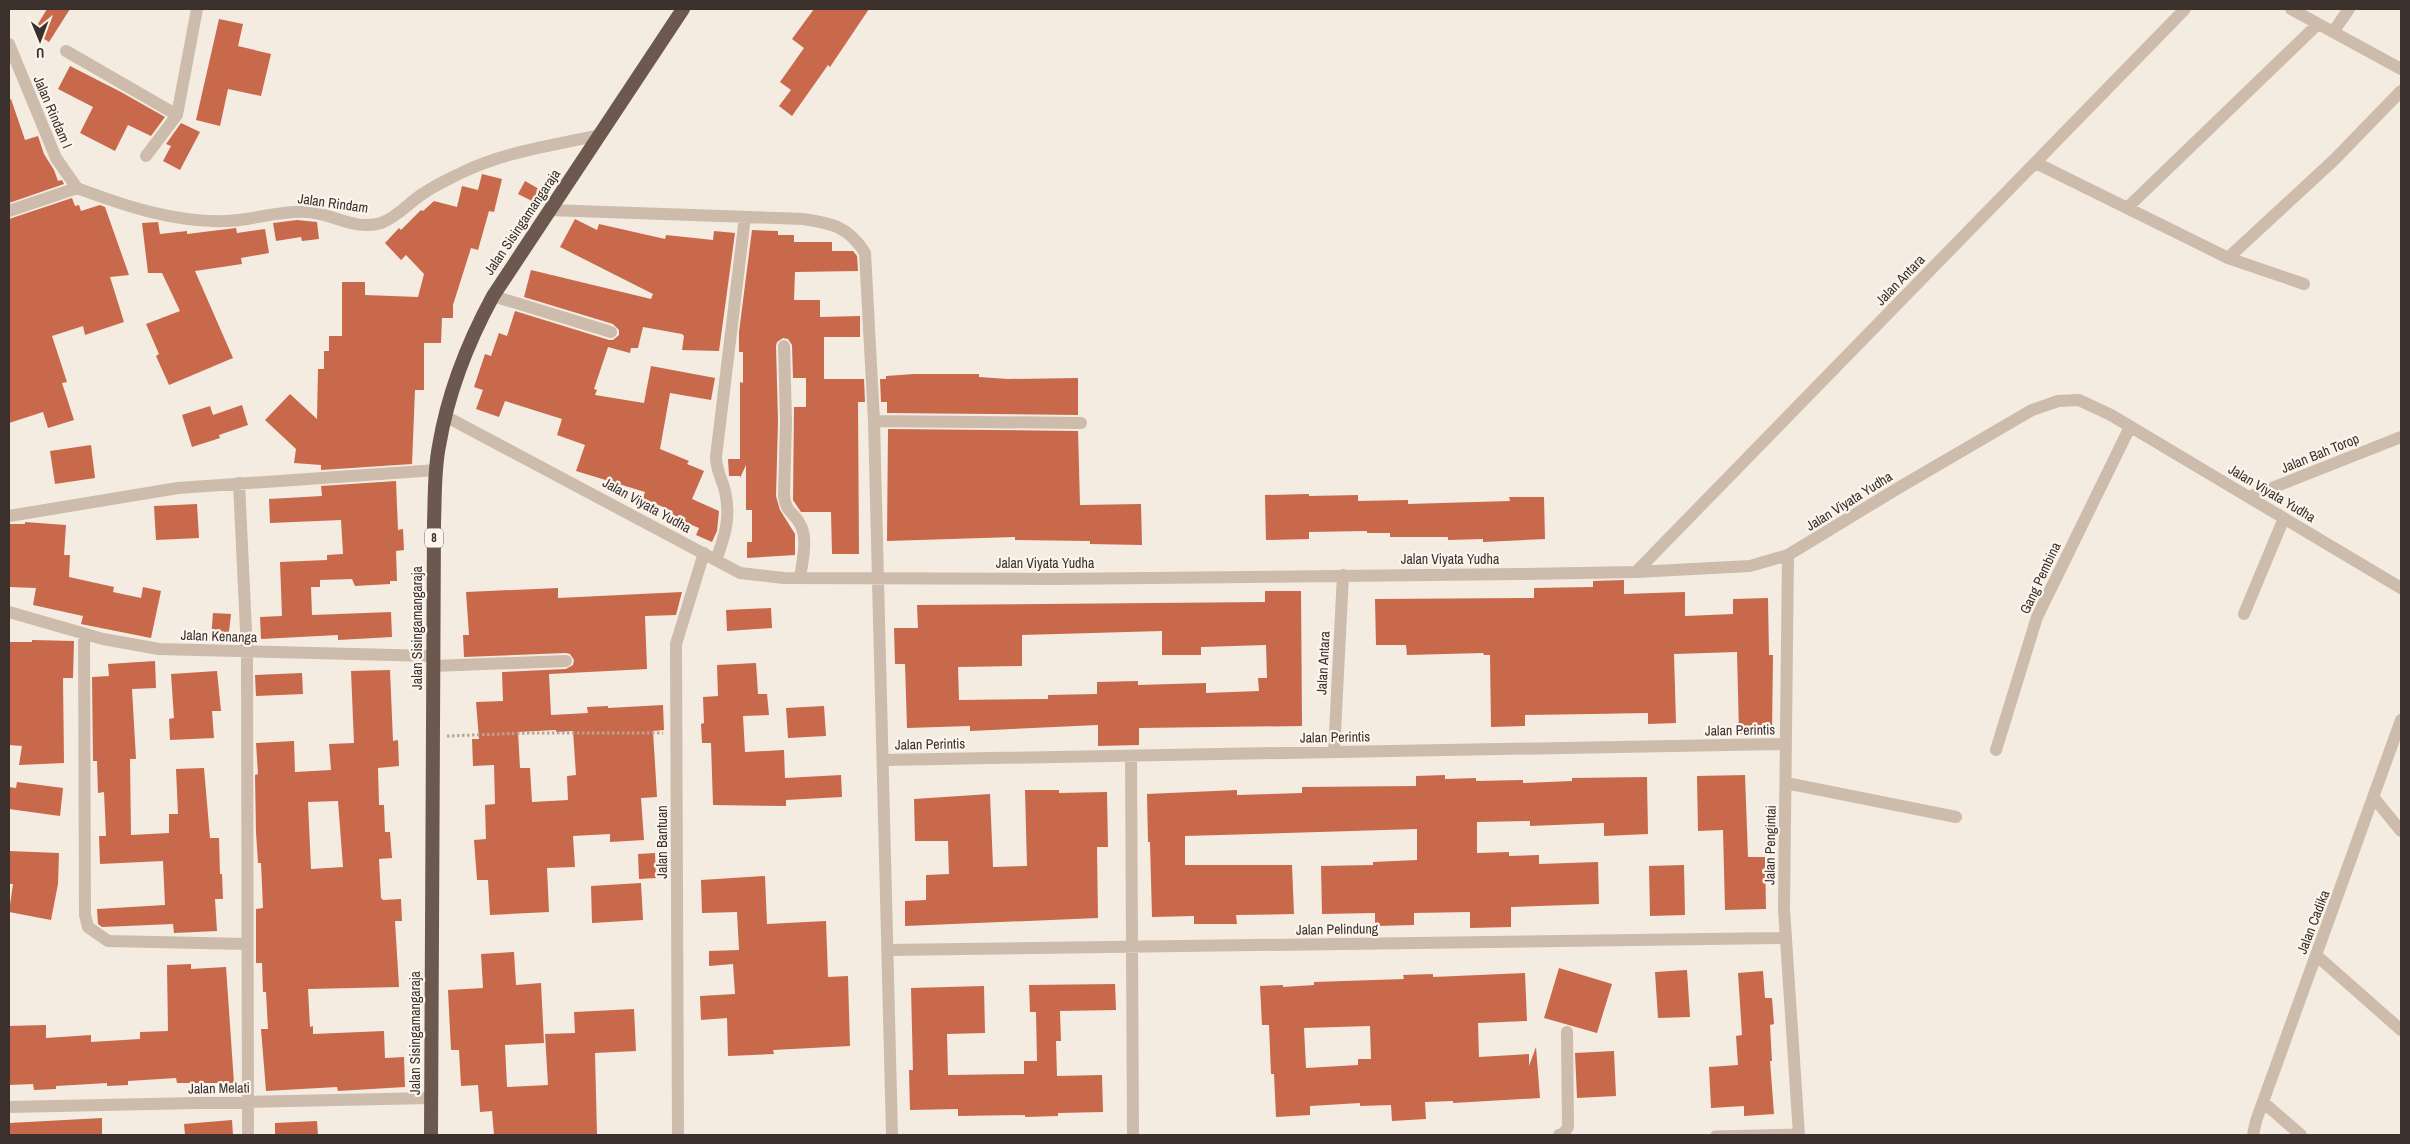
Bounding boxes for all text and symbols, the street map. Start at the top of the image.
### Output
north arrow [15,15,65,65]
text: U [36,44,45,62]
street label: Jalan Rindam I [30,73,76,151]
street label: Jalan Sisingamangaraja [480,165,564,278]
street label: Jalan Rindam [297,189,369,217]
street label: Jalan Antara [1871,250,1929,309]
street label: Jalan Bah Torop [2278,429,2362,477]
street label: Jalan Viyata Yudha [2225,460,2319,526]
street label: Jalan Viyata Yudha [1802,467,1896,535]
street label: Jalan Viyata Yudha [600,473,695,537]
road number: 8 [425,528,443,548]
street label: Gang Pembina [2016,539,2065,617]
street label: Jalan Viyata Yudha [1401,550,1500,568]
street label: Jalan Viyata Yudha [996,554,1095,572]
street label: Jalan Sisingamangaraja [408,565,426,690]
street label: Jalan Kenanga [180,626,258,646]
street label: Jalan Antara [1312,630,1334,695]
street label: Jalan Perintis [1705,720,1776,740]
street label: Jalan Perintis [1300,727,1371,747]
street label: Jalan Perintis [895,734,966,754]
street label: Jalan Bantuan [653,805,671,879]
street label: Jalan Pengintai [1760,805,1780,885]
street label: Jalan Cadika [2293,887,2334,957]
street label: Jalan Pelindung [1296,919,1379,939]
street label: Jalan Sisingamangaraja [406,970,424,1095]
street label: Jalan Melati [188,1078,250,1098]

